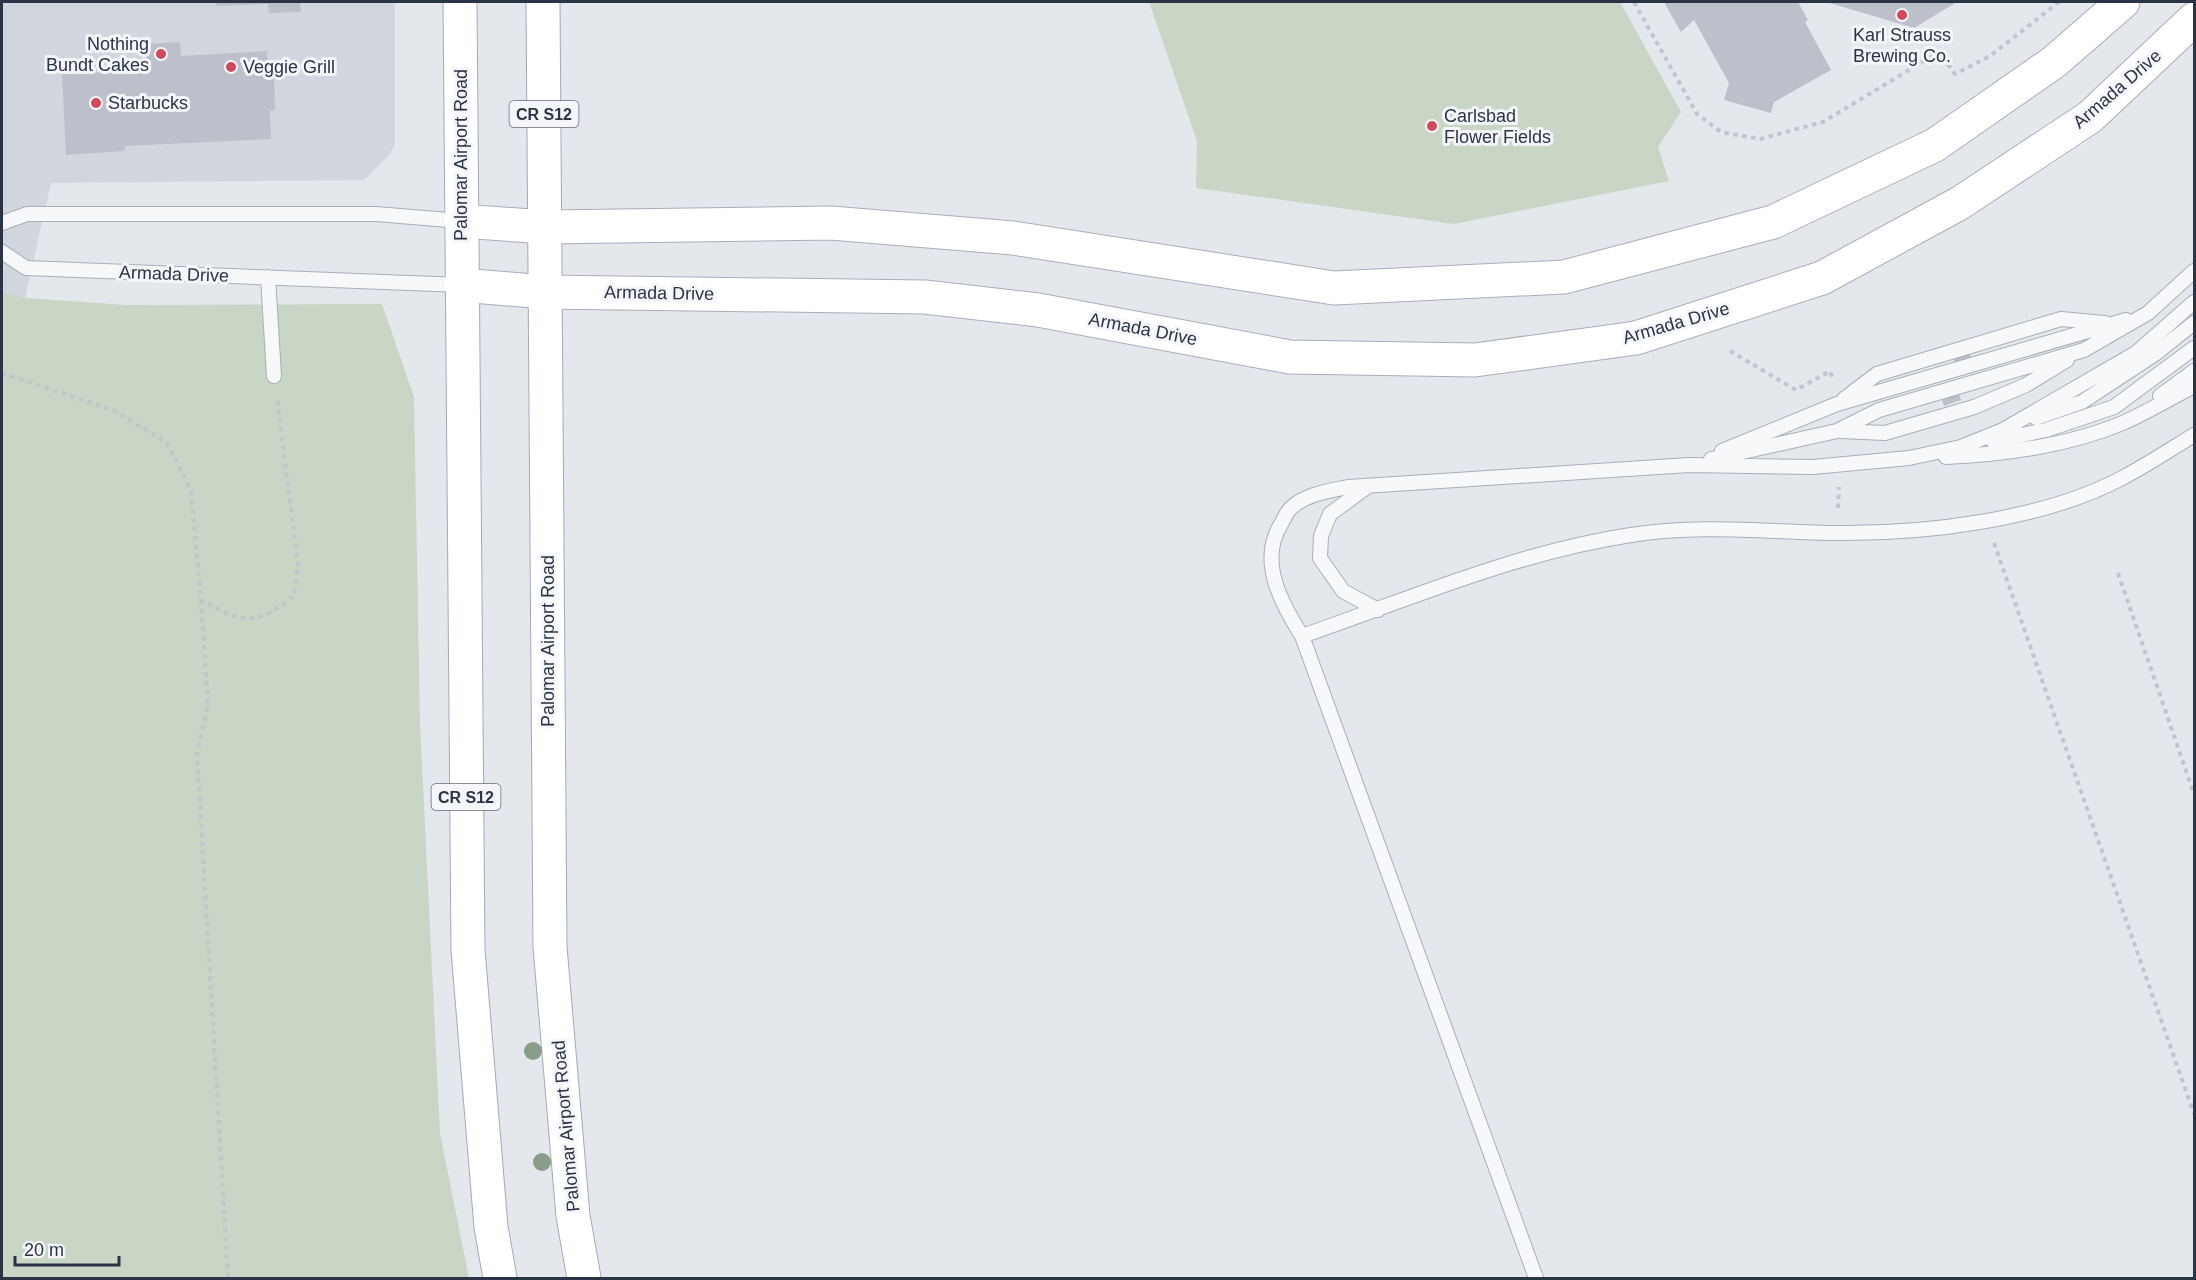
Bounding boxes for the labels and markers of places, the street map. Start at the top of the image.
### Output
marker: Karl Strauss Brewing Co. [1895,8,1909,22]
place label: Karl Strauss Brewing Co. [1853,25,1951,66]
place label: Nothing Bundt Cakes [46,34,149,75]
marker: Nothing Bundt Cakes [154,47,168,61]
place label: Veggie Grill [243,57,335,77]
marker: Veggie Grill [224,60,238,74]
place label: Starbucks [108,93,188,113]
marker: Starbucks [89,96,103,110]
place label: Carlsbad Flower Fields [1444,106,1551,147]
marker: Carlsbad Flower Fields [1425,119,1439,133]

